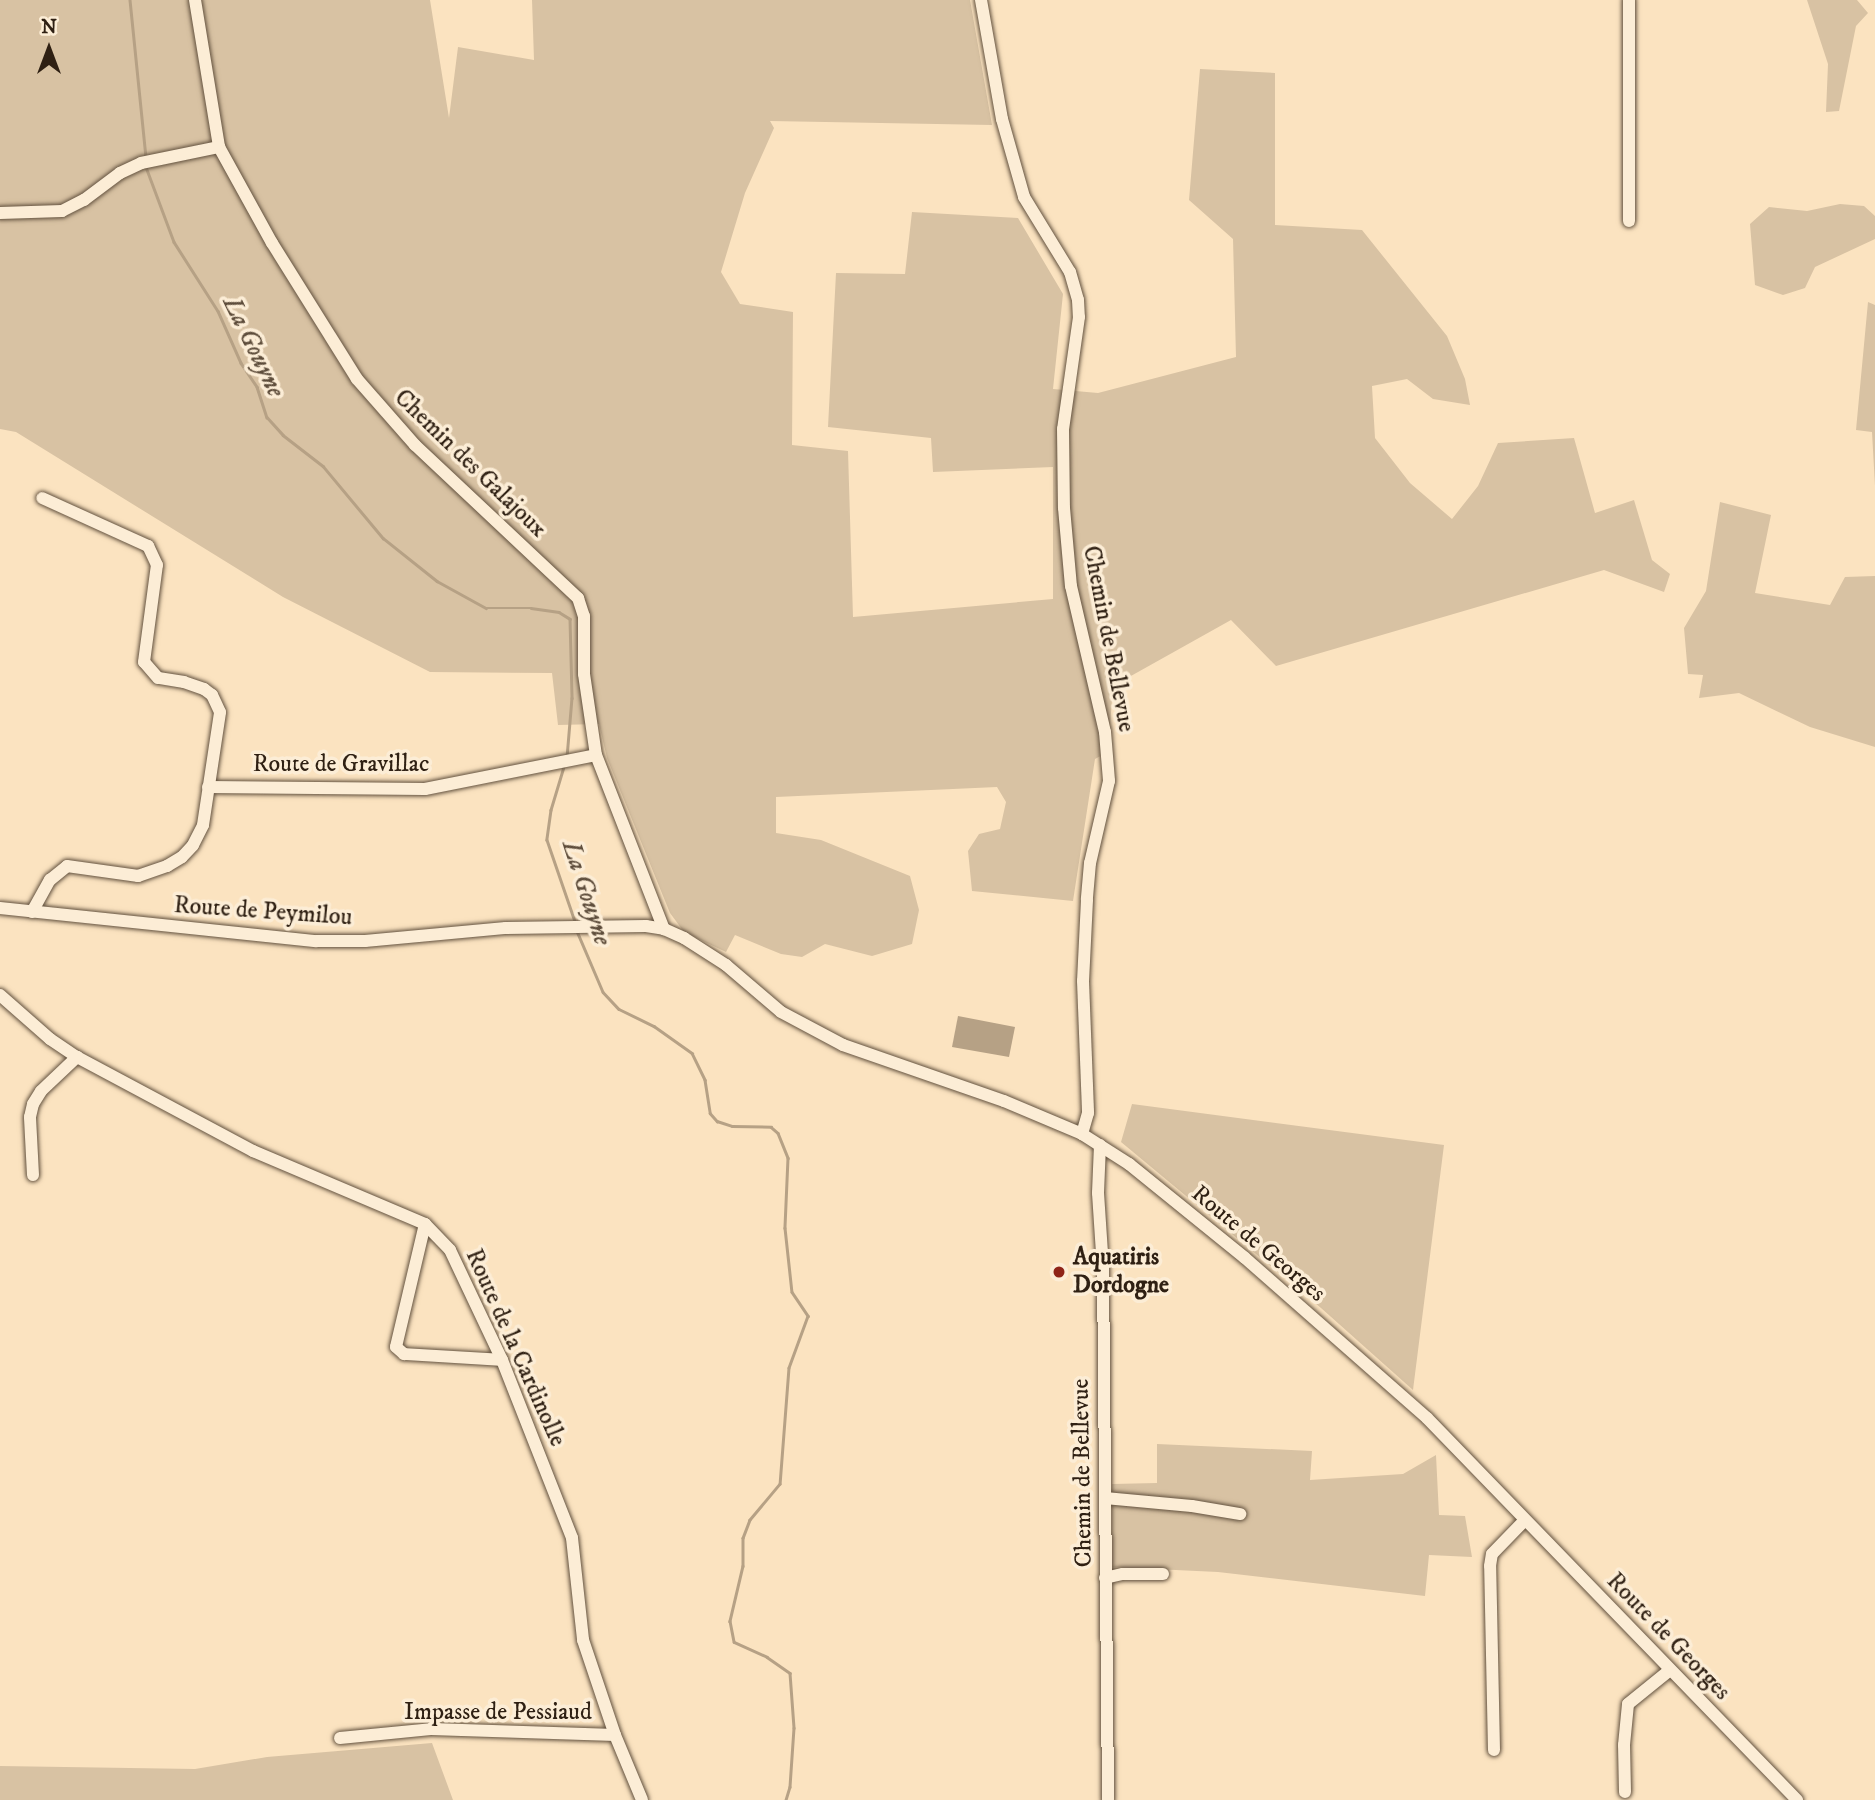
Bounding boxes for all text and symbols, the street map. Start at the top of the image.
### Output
north arrow [14,14,84,84]
text: N [41,16,57,39]
water label: La Gouyne [215,291,291,403]
street label: Chemin des Galajoux [388,384,552,544]
street label: Chemin de Bellevue [1076,544,1140,734]
street label: Route de Gravillac [253,751,429,779]
water label: La Gouyne [554,837,618,949]
street label: Route de Peymilou [173,891,353,933]
street label: Route de Georges [1185,1180,1331,1308]
place label: Aquatiris Dordogne [1073,1244,1169,1300]
street label: Route de la Cardinolle [459,1245,571,1451]
marker: Aquatiris Dordogne [1051,1264,1067,1280]
street label: Chemin de Bellevue [1067,1378,1099,1568]
street label: Route de Georges [1600,1567,1736,1707]
street label: Impasse de Pessiaud [404,1699,592,1727]

